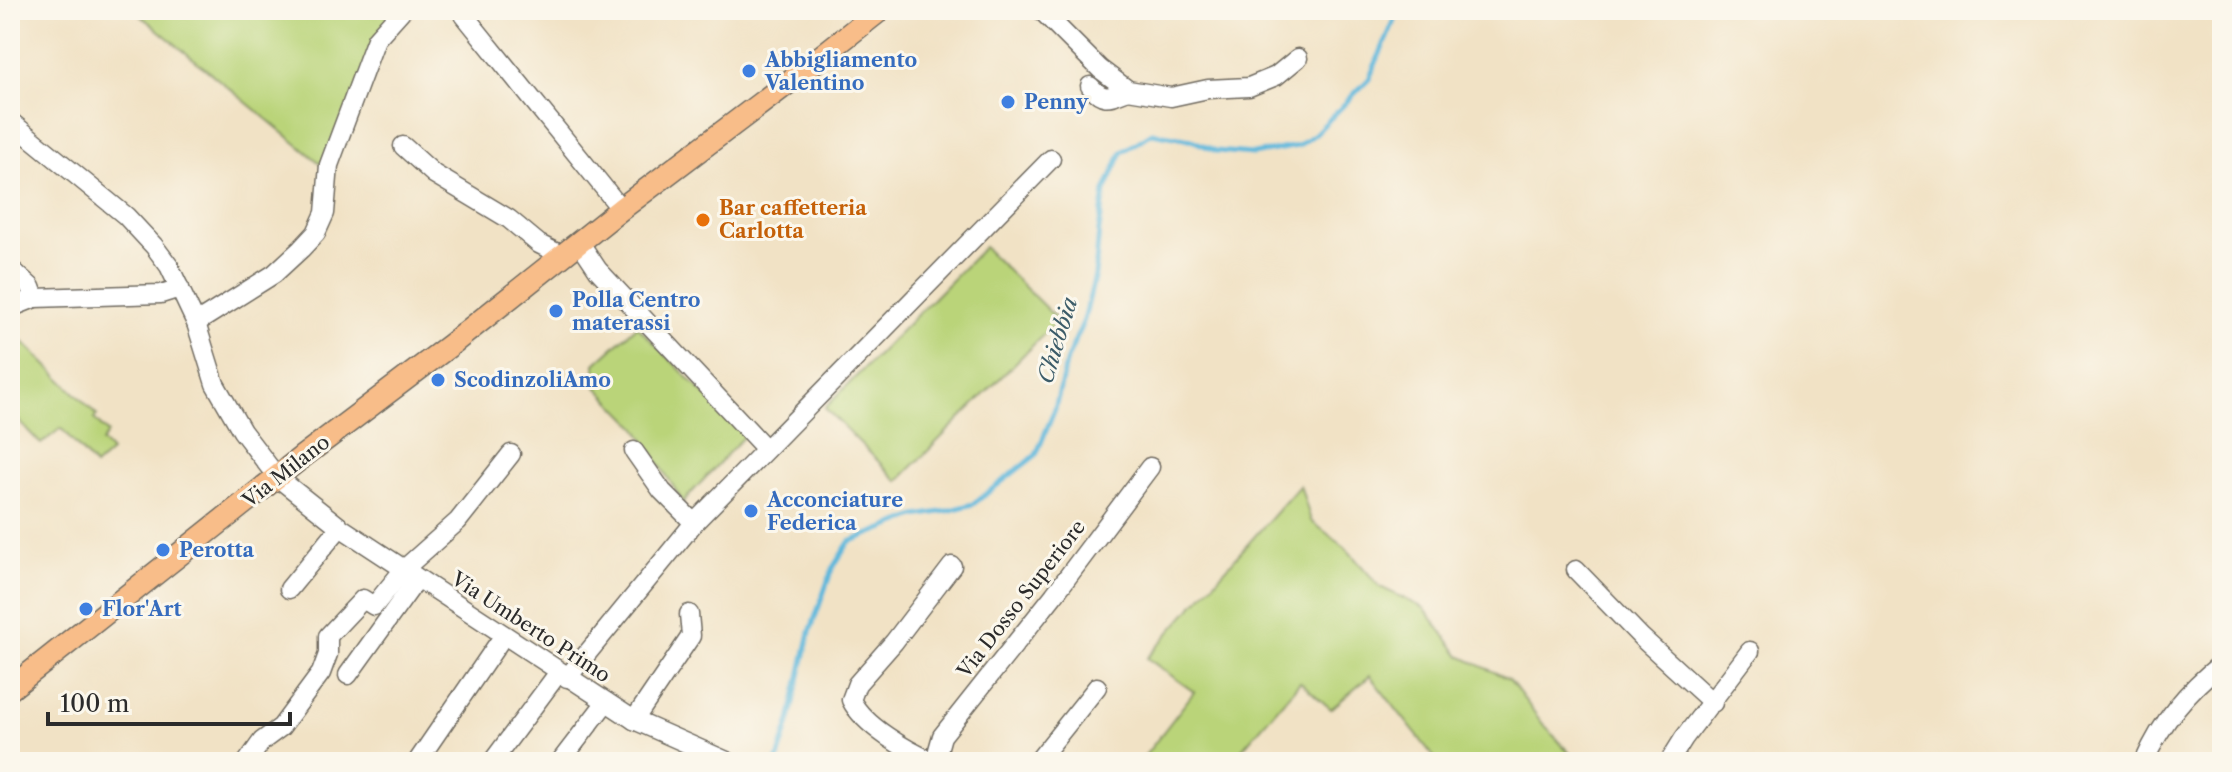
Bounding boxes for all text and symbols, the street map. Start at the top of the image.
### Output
place label: Abbigliamento Valentino [764,48,917,95]
marker: Abbigliamento Valentino [740,62,758,80]
place label: Penny [1024,90,1089,114]
marker: Penny [999,93,1017,111]
place label: Bar caffetteria Carlotta [719,196,867,243]
marker: Bar caffetteria Carlotta [694,211,712,229]
place label: Polla Centro materassi [572,288,700,335]
water label: Chiebbia [1032,294,1083,387]
marker: Polla Centro materassi [547,302,565,320]
place label: ScodinzoliAmo [454,368,611,392]
marker: ScodinzoliAmo [429,371,447,389]
street label: Via Milano [237,430,334,513]
place label: Acconciature Federica [766,488,903,535]
marker: Acconciature Federica [742,502,760,520]
street label: Via Dosso Superiore [951,515,1090,683]
place label: Perotta [179,538,255,562]
marker: Perotta [154,541,172,559]
street label: Via Umberto Primo [446,566,615,687]
place label: Flor'Art [102,597,182,621]
marker: Flor'Art [77,600,95,618]
scale bar [48,676,290,726]
text: 100 m [60,689,129,718]

